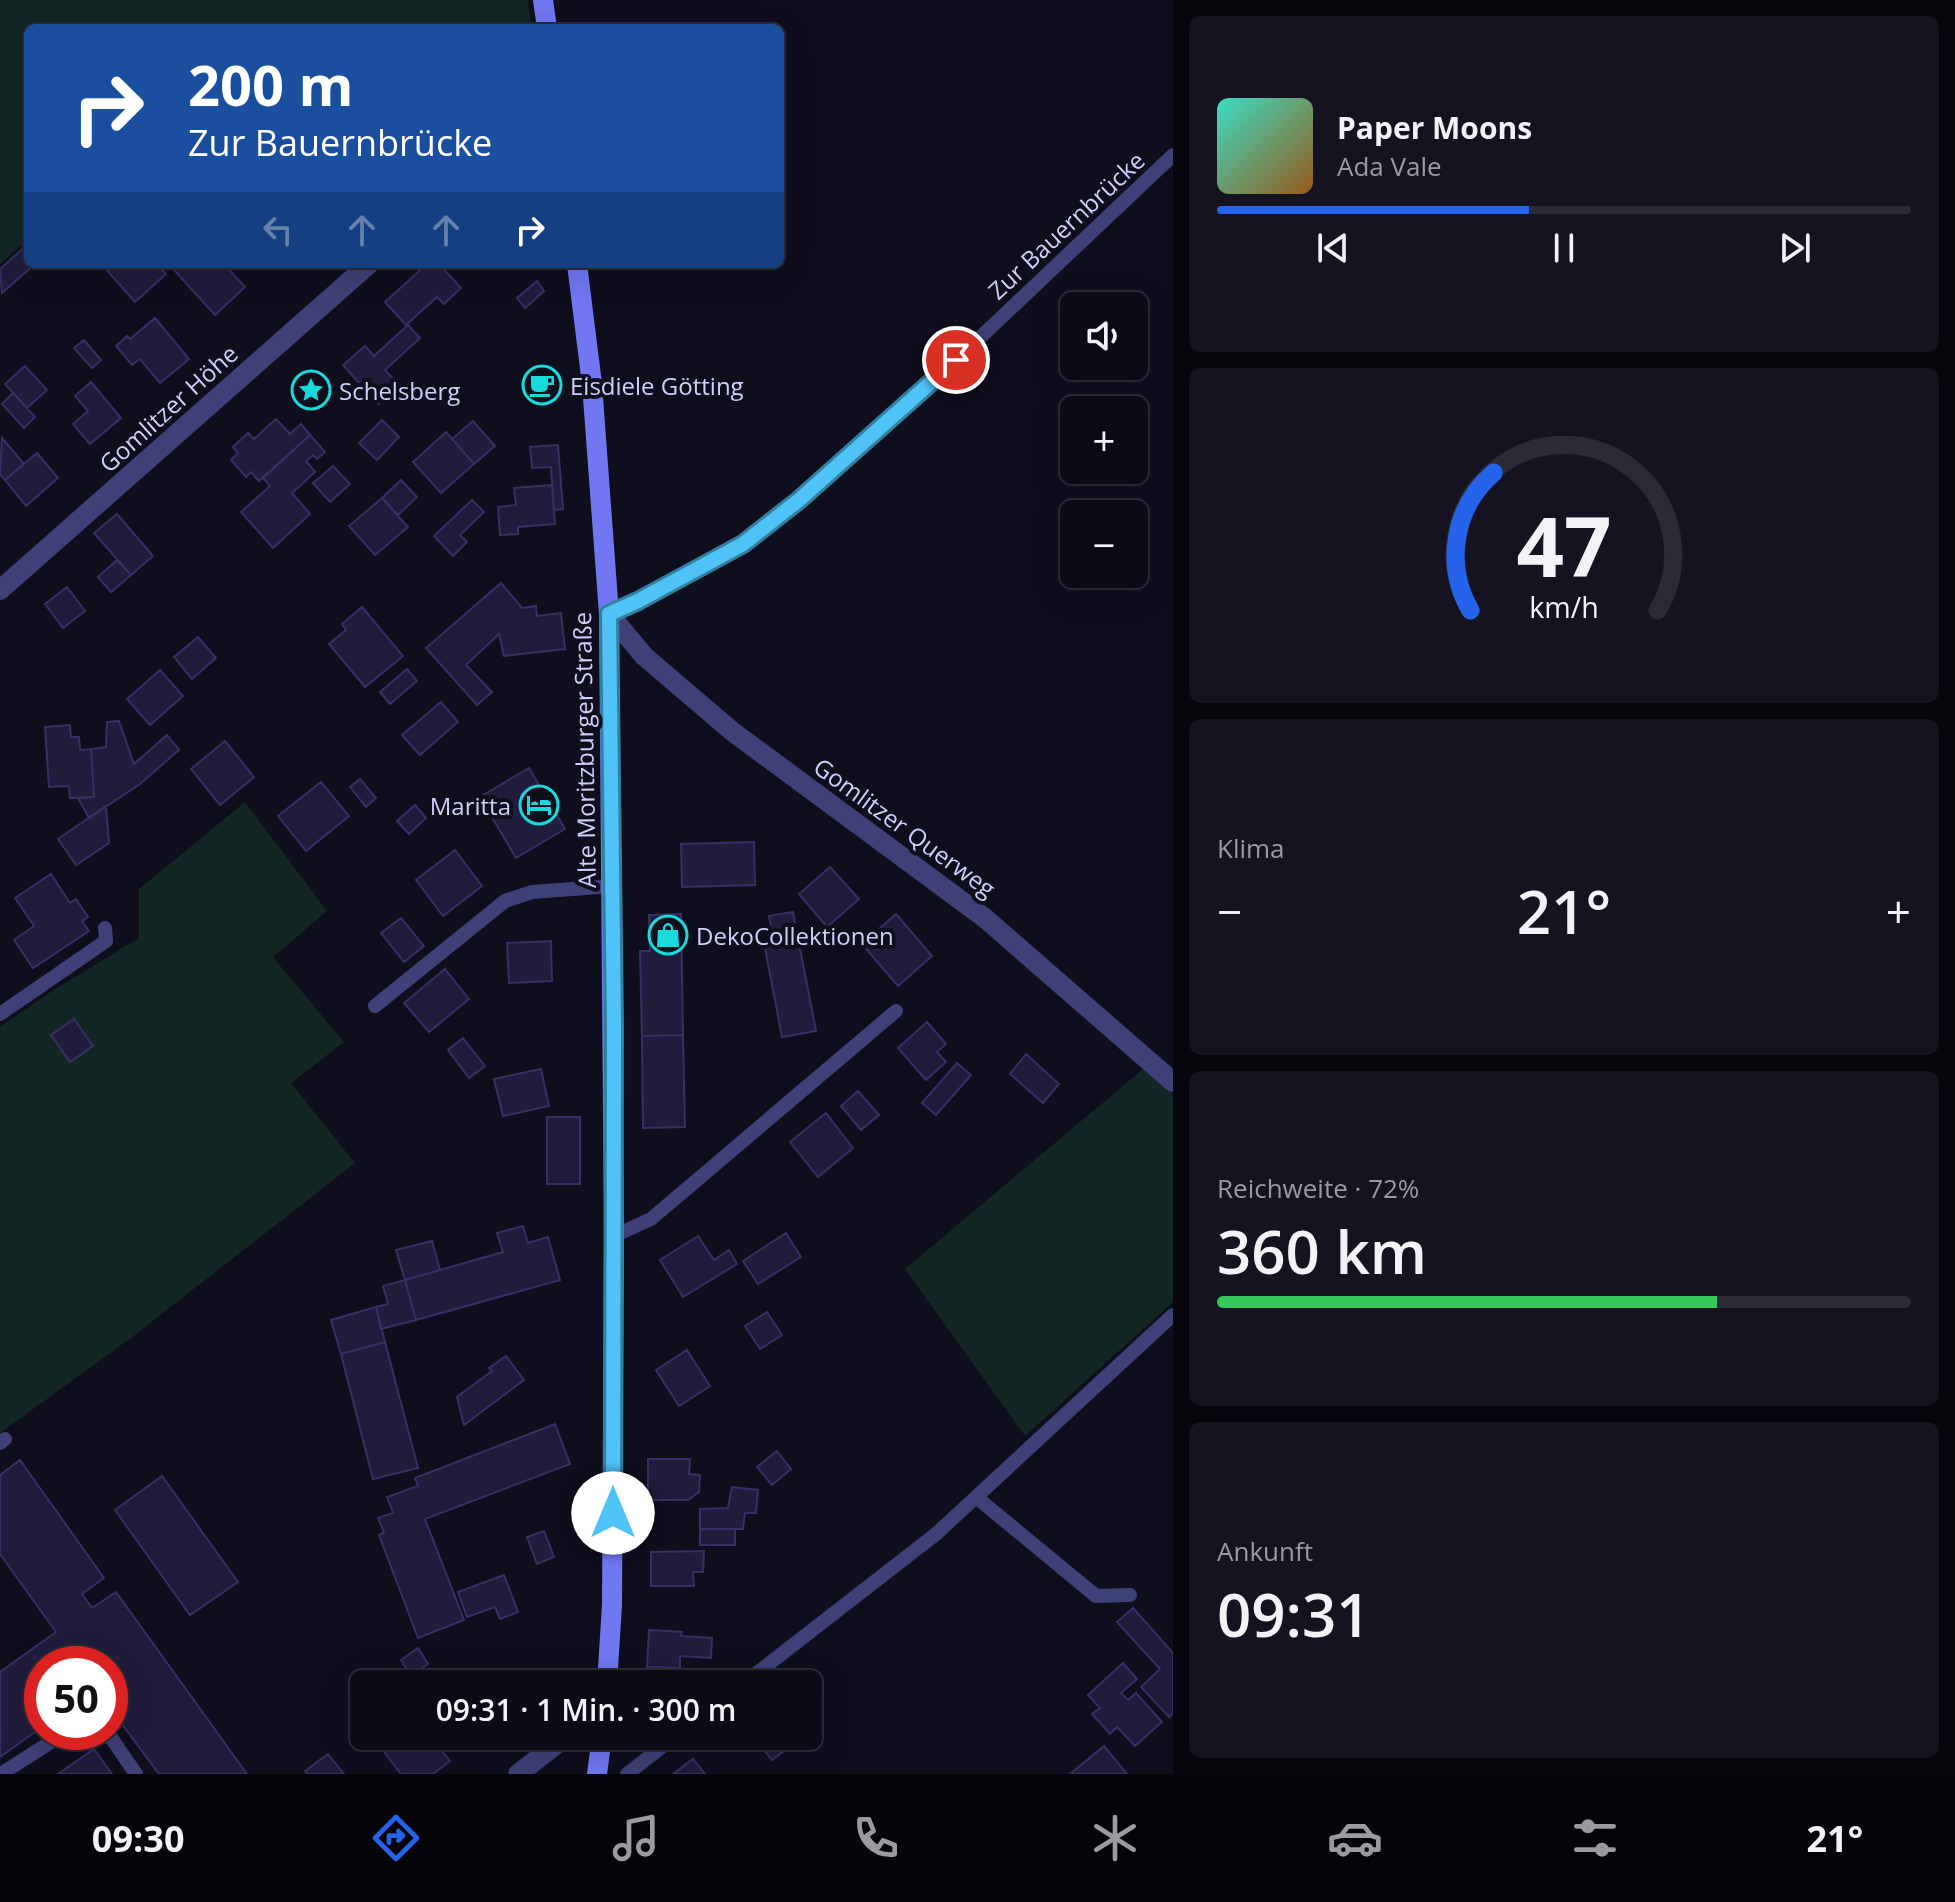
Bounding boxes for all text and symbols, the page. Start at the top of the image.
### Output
text: 200 m [188,46,354,122]
icon: right [56,56,160,160]
text: Paper Moons [1337,107,1532,148]
text: Zur Bauernbrücke [188,118,492,167]
street label: Zur Bauernbrücke [981,144,1151,306]
text: Ada Vale [1337,148,1442,184]
icon: left [256,208,300,252]
icon: ahead [340,208,384,252]
icon: ahead [424,208,468,252]
icon: right [508,208,552,252]
icon: previous [1311,226,1355,270]
icon: pause [1542,226,1586,270]
icon: next [1773,226,1817,270]
map controls [1060,292,1148,588]
button: sound [1060,292,1148,380]
pin [922,326,990,394]
street label: Gomlitzer Höhe [92,337,244,479]
icon: arrive [934,338,978,382]
cafe icon: Eisdiele Götting [521,364,563,406]
place icon: Schelsberg [290,369,332,411]
place label: Eisdiele Götting [570,369,744,402]
place label: Schelsberg [339,374,460,407]
button: + [1060,396,1148,484]
text: 47 [1516,488,1612,601]
button: − [1060,500,1148,588]
text: km/h [1529,588,1599,627]
street label: Alte Moritzburger Straße [565,612,603,888]
street label: Gomlitzer Querweg [807,750,1003,904]
hotel icon: Maritta [518,784,560,826]
place label: Maritta [430,789,511,822]
text: Klima [1217,830,1285,866]
text: 21° [1517,870,1611,952]
text: − [1217,881,1242,941]
text: + [1886,881,1911,941]
shop icon: DekoCollektionen [647,914,689,956]
place label: DekoCollektionen [696,919,894,952]
text: Reichweite · 72% [1217,1170,1419,1206]
text: 360 km [1217,1210,1427,1292]
position arrow [571,1471,655,1555]
text: Ankunft [1217,1533,1313,1569]
text: 09:31 [1217,1573,1371,1655]
speed limit sign: 50 [24,1646,128,1750]
text: 09:31 · 1 Min. · 300 m [436,1689,736,1730]
icon: directions [368,1810,424,1866]
icon: music [608,1810,664,1866]
icon: phone [848,1810,904,1866]
icon: climate [1087,1810,1143,1866]
icon: car [1327,1810,1383,1866]
icon: filters [1567,1810,1623,1866]
text: 09:30 [92,1814,184,1863]
text: 21° [1807,1814,1863,1863]

